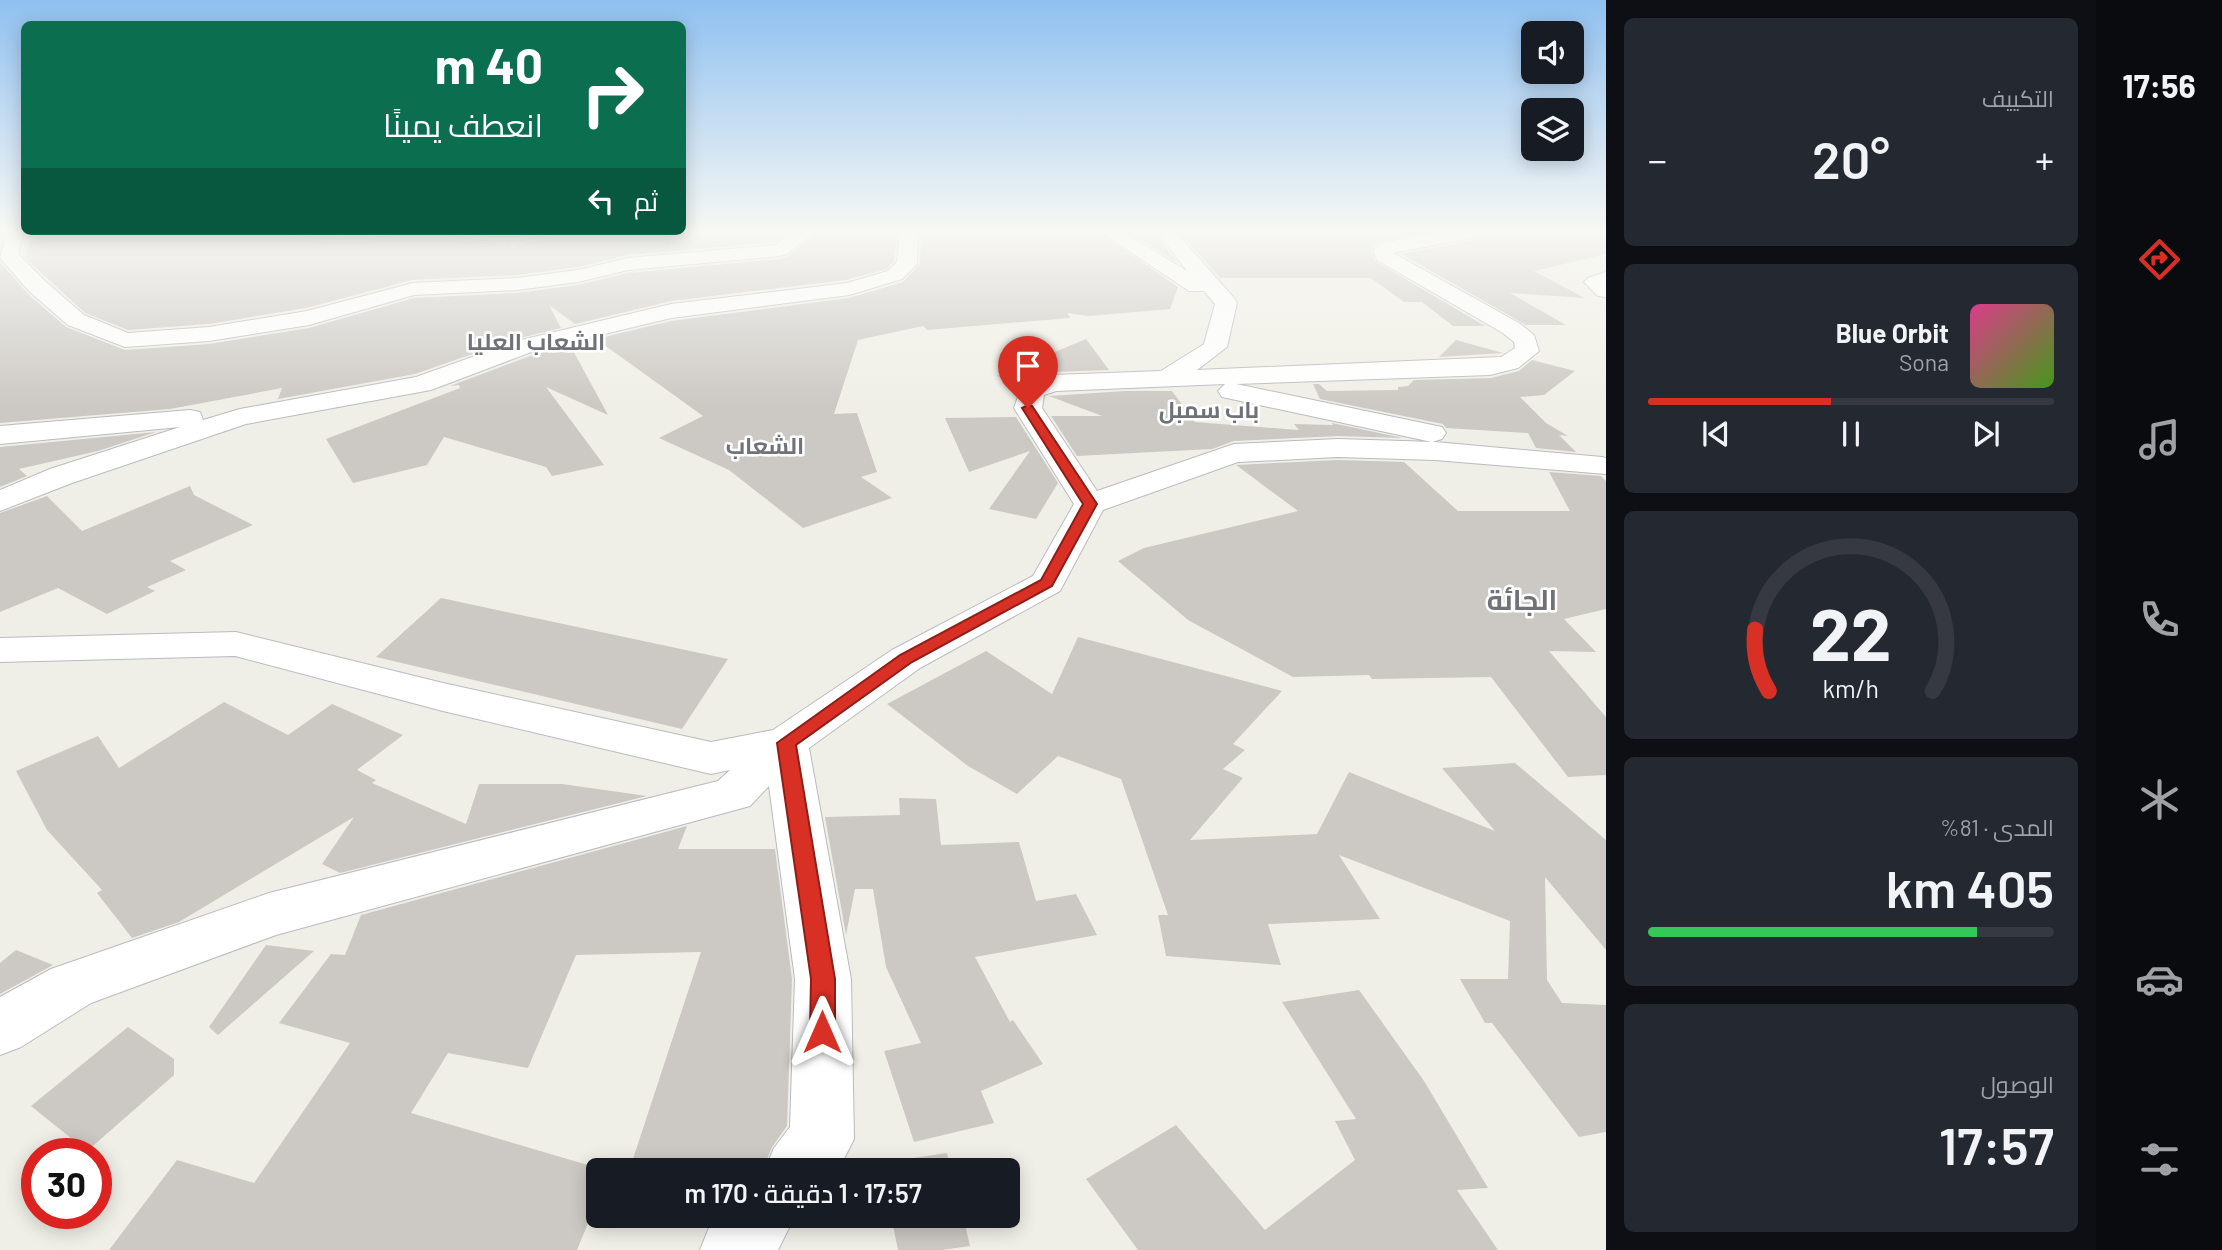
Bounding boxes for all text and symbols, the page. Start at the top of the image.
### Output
map controls [1521,21,1584,161]
button: sound [1521,21,1584,84]
text: 40 m [435,35,543,94]
icon: right [567,49,658,140]
text: 17:56 [2122,66,2196,104]
text: التكييف [1982,84,2054,112]
button: layers [1521,98,1584,161]
text: انعطف يمينًا [383,105,543,143]
text: 20° [1812,127,1890,189]
text: − [1648,136,1667,182]
text: + [2035,136,2054,182]
icon: left [582,182,620,220]
text: ثم [634,185,658,216]
icon: directions [2135,235,2184,284]
text: Blue Orbit [1836,317,1949,348]
district label: الشعاب العليا [467,327,605,355]
pin [998,336,1058,408]
icon: arrive [1009,347,1047,385]
text: Sona [1899,348,1949,376]
district label: باب سمبل [1159,395,1259,424]
icon: previous [1697,415,1735,453]
icon: pause [1832,415,1870,453]
icon: next [1967,415,2005,453]
icon: music [2135,415,2184,464]
district label: الشعاب [726,431,804,459]
district label: الجائة [1487,582,1557,616]
text: 22 [1810,588,1892,676]
icon: phone [2135,595,2184,644]
text: km/h [1823,673,1879,703]
icon: climate [2135,775,2184,824]
text: المدى · 81% [1940,813,2054,841]
text: 405 km [1886,856,2054,918]
icon: car [2135,955,2184,1004]
position arrow [785,995,859,1069]
text: الوصول [1981,1070,2054,1098]
text: 17:57 [1939,1113,2054,1175]
icon: filters [2135,1135,2184,1184]
speed limit sign: 30 [21,1138,112,1229]
text: 17:57 · 1 دقيقة · 170 m [684,1177,922,1208]

